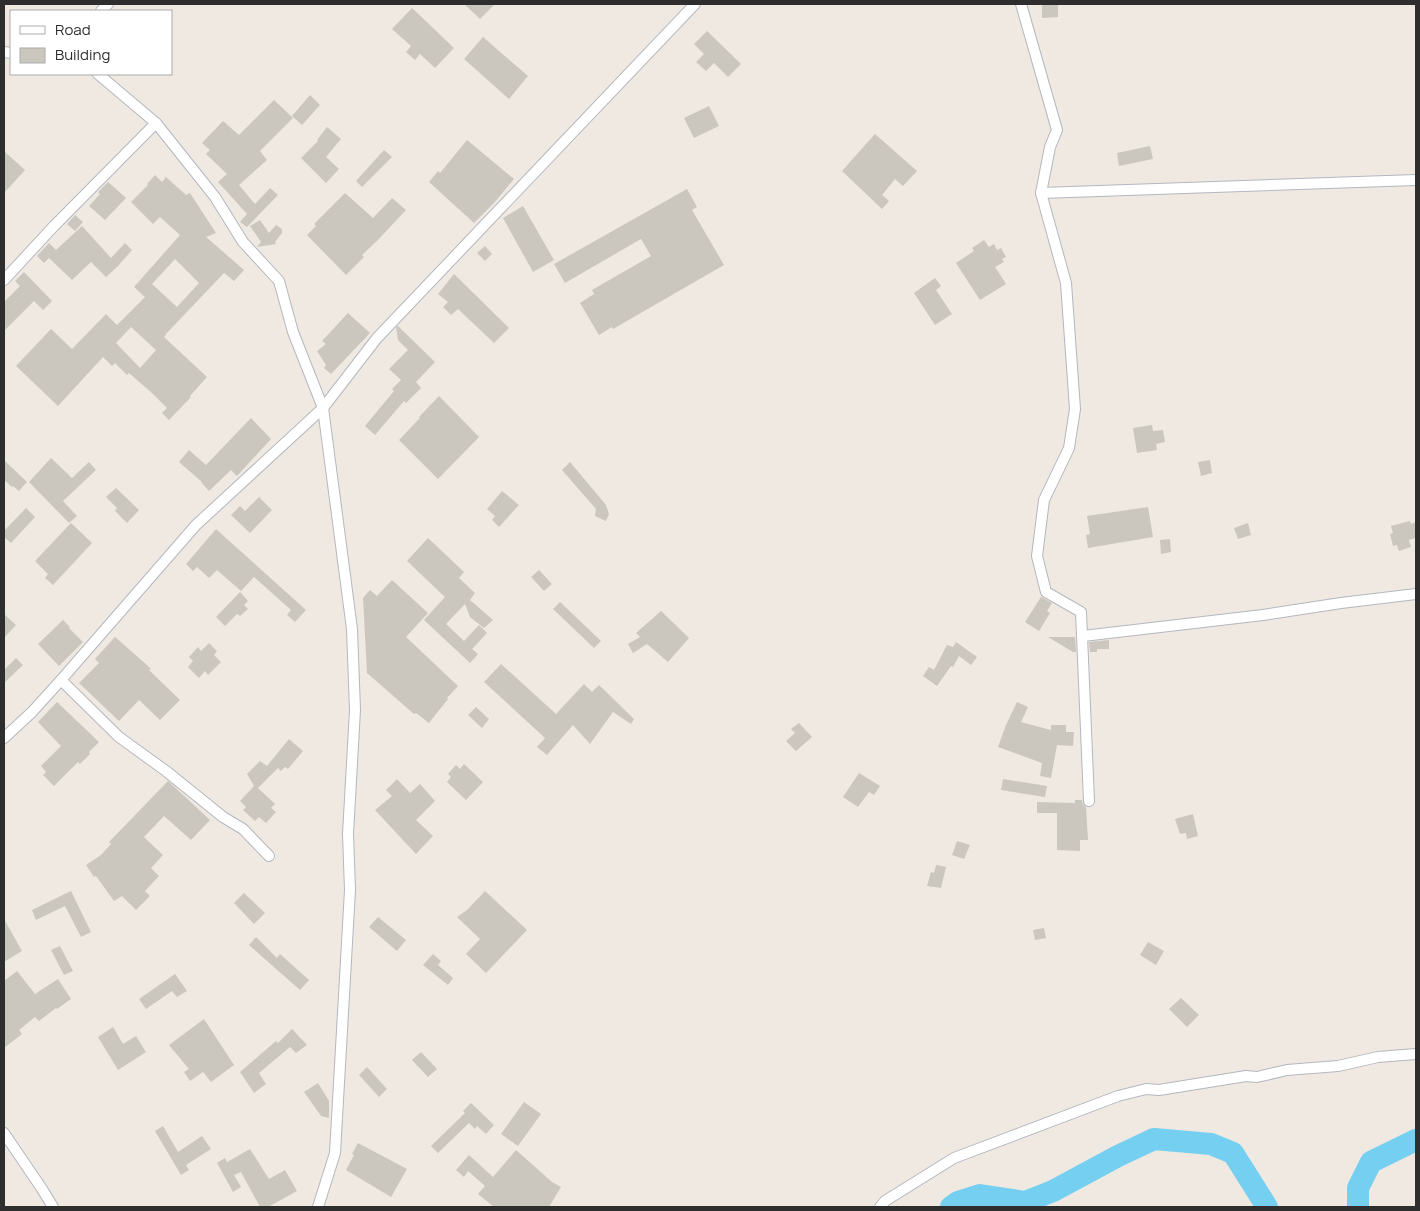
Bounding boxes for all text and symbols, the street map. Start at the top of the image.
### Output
legend [10,10,172,75]
text: Road [55,19,91,40]
text: Building [55,44,110,65]

